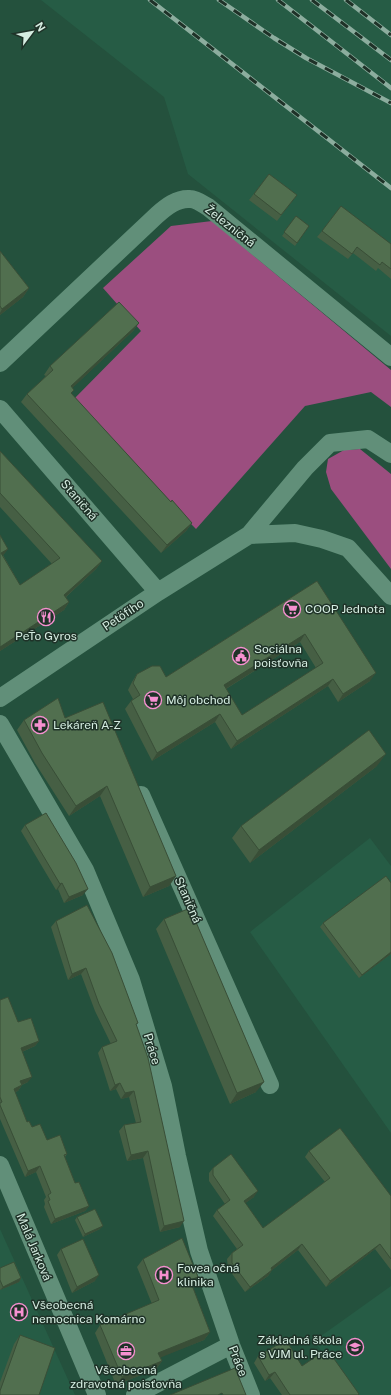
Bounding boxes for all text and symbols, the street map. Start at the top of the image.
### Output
north arrow [12,12,52,52]
text: N [33,20,48,34]
street label: Železničná [202,202,258,250]
street label: Staničná [58,477,100,523]
street label: Petöfiho [100,596,146,634]
supermarket icon: COOP Jednota [282,599,302,619]
place label: COOP Jednota [305,602,385,616]
restaurant icon: PeŤo Gyros [36,607,56,627]
place label: PeŤo Gyros [15,629,77,643]
place label: Sociálna poisťovňa [254,642,308,670]
public building icon: Sociálna poisťovňa [231,646,251,666]
supermarket icon: Môj obchod [143,690,163,710]
place label: Môj obchod [166,693,231,707]
pharmacy icon: Lekáreň A-Z [30,715,50,735]
place label: Lekáreň A-Z [53,718,121,732]
street label: Staničná [172,875,204,925]
street label: Práce [141,1032,163,1067]
street label: Malá Jarková [13,1211,55,1283]
place label: Fovea očná klinika [177,1261,240,1289]
hospital icon: Fovea očná klinika [154,1265,174,1285]
place label: Všeobecná nemocnica Komárno [32,1298,145,1326]
hospital icon: Všeobecná nemocnica Komárno [9,1302,29,1322]
place label: Základná škola s VJM ul. Práce [257,1333,342,1361]
school or university icon: Základná škola s VJM ul. Práce [345,1337,365,1357]
office icon: Všeobecná zdravotná poisťovňa [116,1341,136,1361]
street label: Práce [226,1344,250,1379]
place label: Všeobecná zdravotná poisťovňa [70,1363,182,1391]

